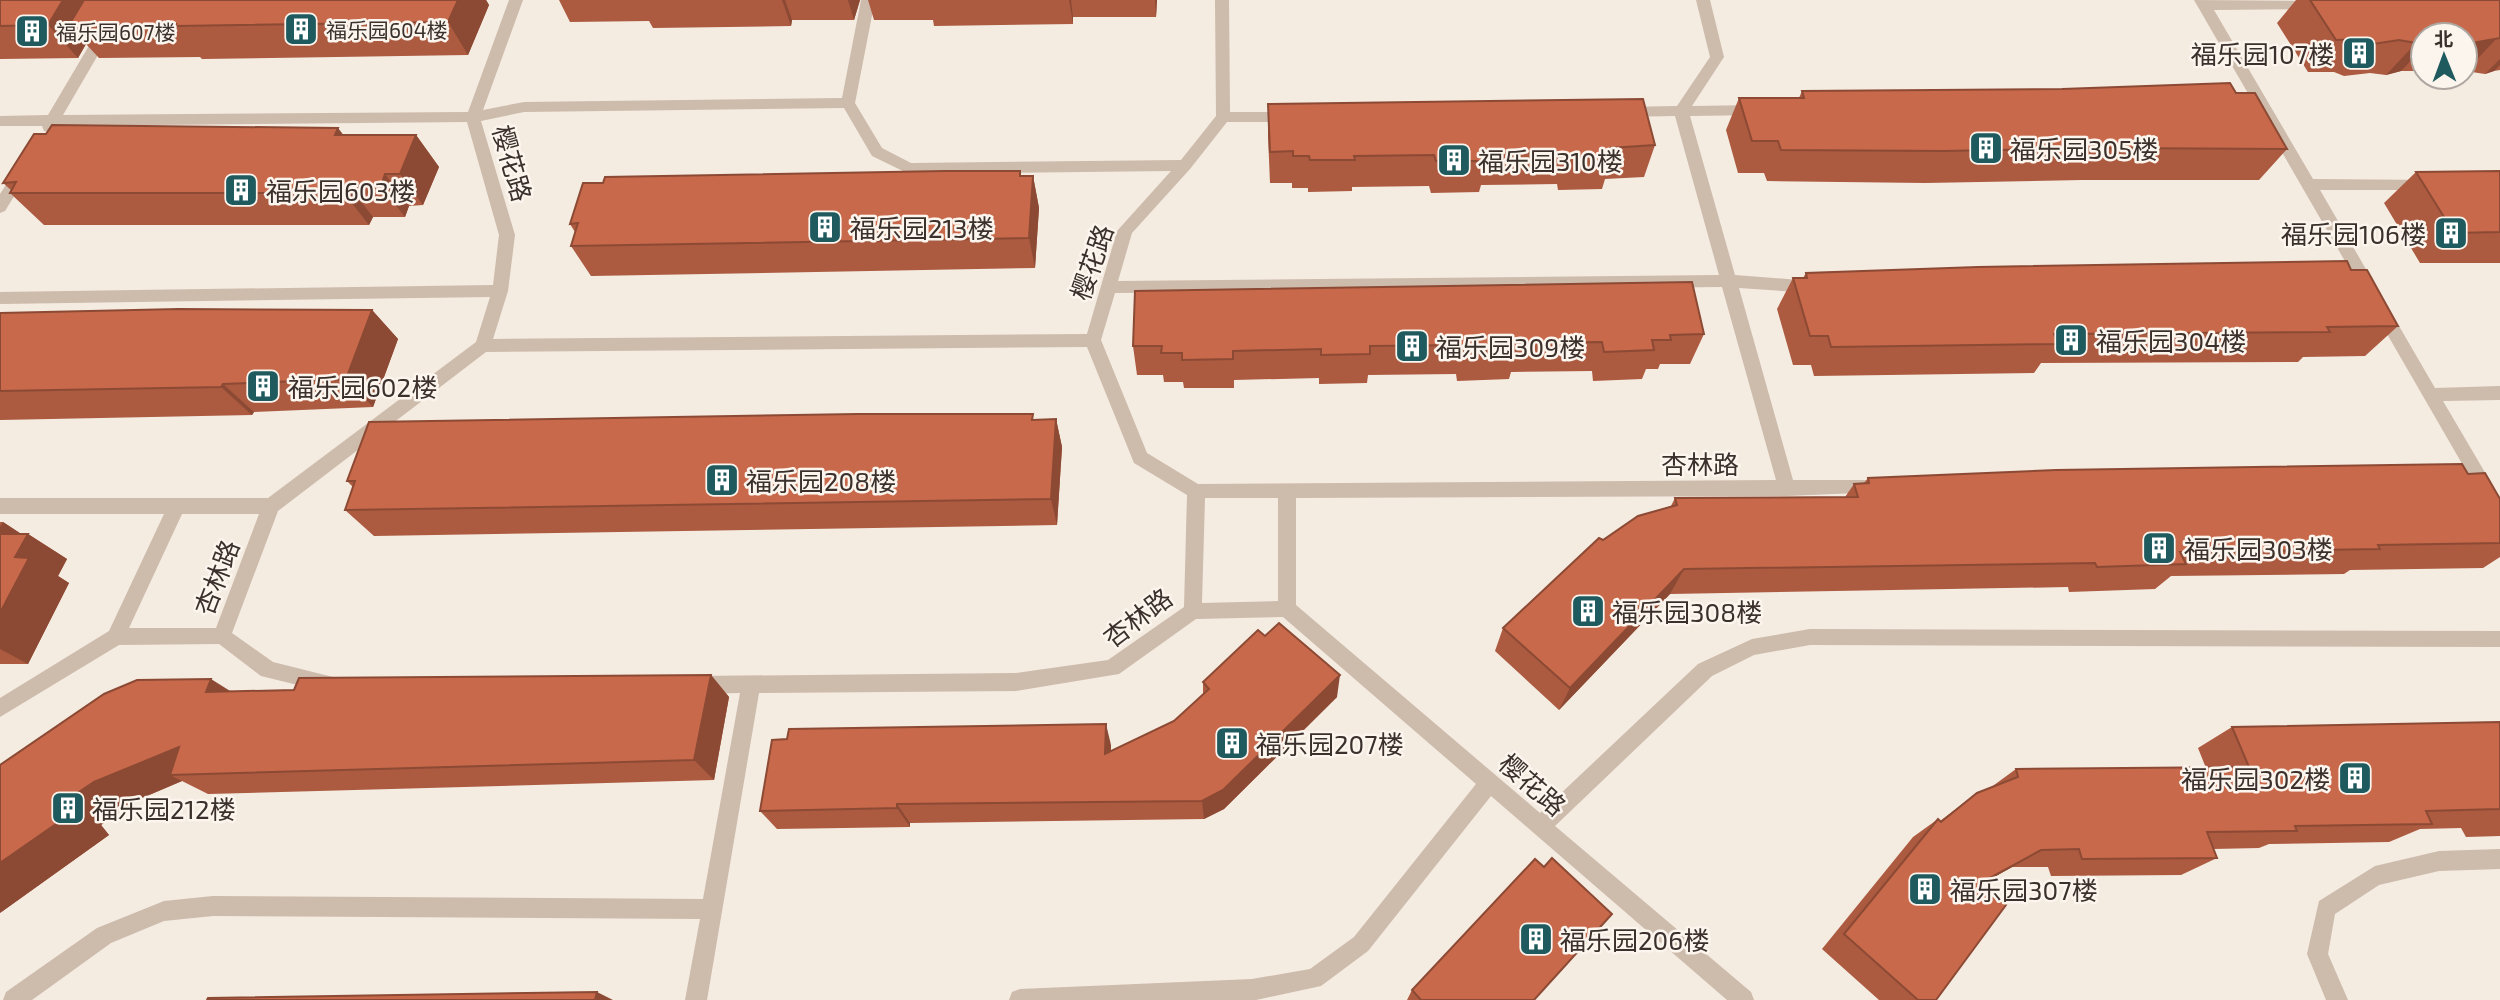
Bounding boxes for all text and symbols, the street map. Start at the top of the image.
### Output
building icon: 福乐园604楼 [282,10,320,48]
building icon: 福乐园607楼 [13,12,51,50]
place label: 福乐园604楼 [326,17,448,42]
place label: 福乐园607楼 [56,19,175,44]
north arrow [2409,21,2479,91]
text: 北 [2434,27,2453,50]
building icon: 福乐园107楼 [2340,34,2378,72]
place label: 福乐园107楼 [2191,38,2334,69]
street label: 樱花路 [487,121,539,205]
building icon: 福乐园305楼 [1967,129,2005,167]
place label: 福乐园305楼 [2010,133,2158,164]
building icon: 福乐园310楼 [1435,141,1473,179]
place label: 福乐园310楼 [1478,145,1622,176]
building icon: 福乐园603楼 [222,171,260,209]
place label: 福乐园603楼 [266,175,415,206]
building icon: 福乐园213楼 [806,208,844,246]
place label: 福乐园213楼 [850,212,993,243]
building icon: 福乐园106楼 [2432,214,2470,252]
place label: 福乐园106楼 [2281,218,2426,249]
street label: 樱花路 [1064,220,1118,304]
building icon: 福乐园304楼 [2052,321,2090,359]
place label: 福乐园304楼 [2096,325,2246,356]
building icon: 福乐园309楼 [1393,327,1431,365]
place label: 福乐园309楼 [1436,331,1585,362]
building icon: 福乐园602楼 [244,367,282,405]
place label: 福乐园602楼 [288,371,437,402]
street label: 杏林路 [1661,448,1739,479]
building icon: 福乐园208楼 [703,461,741,499]
place label: 福乐园208楼 [746,465,896,496]
building icon: 福乐园303楼 [2140,529,2178,567]
place label: 福乐园303楼 [2184,533,2333,564]
street label: 杏林路 [188,535,244,619]
street label: 杏林路 [1097,581,1177,653]
building icon: 福乐园308楼 [1569,592,1607,630]
place label: 福乐园308楼 [1612,596,1762,627]
building icon: 福乐园207楼 [1213,724,1251,762]
place label: 福乐园207楼 [1256,728,1404,759]
street label: 樱花路 [1493,747,1573,821]
building icon: 福乐园302楼 [2336,759,2374,797]
place label: 福乐园302楼 [2181,763,2330,794]
building icon: 福乐园212楼 [49,789,87,827]
place label: 福乐园212楼 [92,793,236,824]
building icon: 福乐园307楼 [1906,870,1944,908]
place label: 福乐园307楼 [1950,874,2097,905]
building icon: 福乐园206楼 [1517,920,1555,958]
place label: 福乐园206楼 [1560,924,1709,955]

